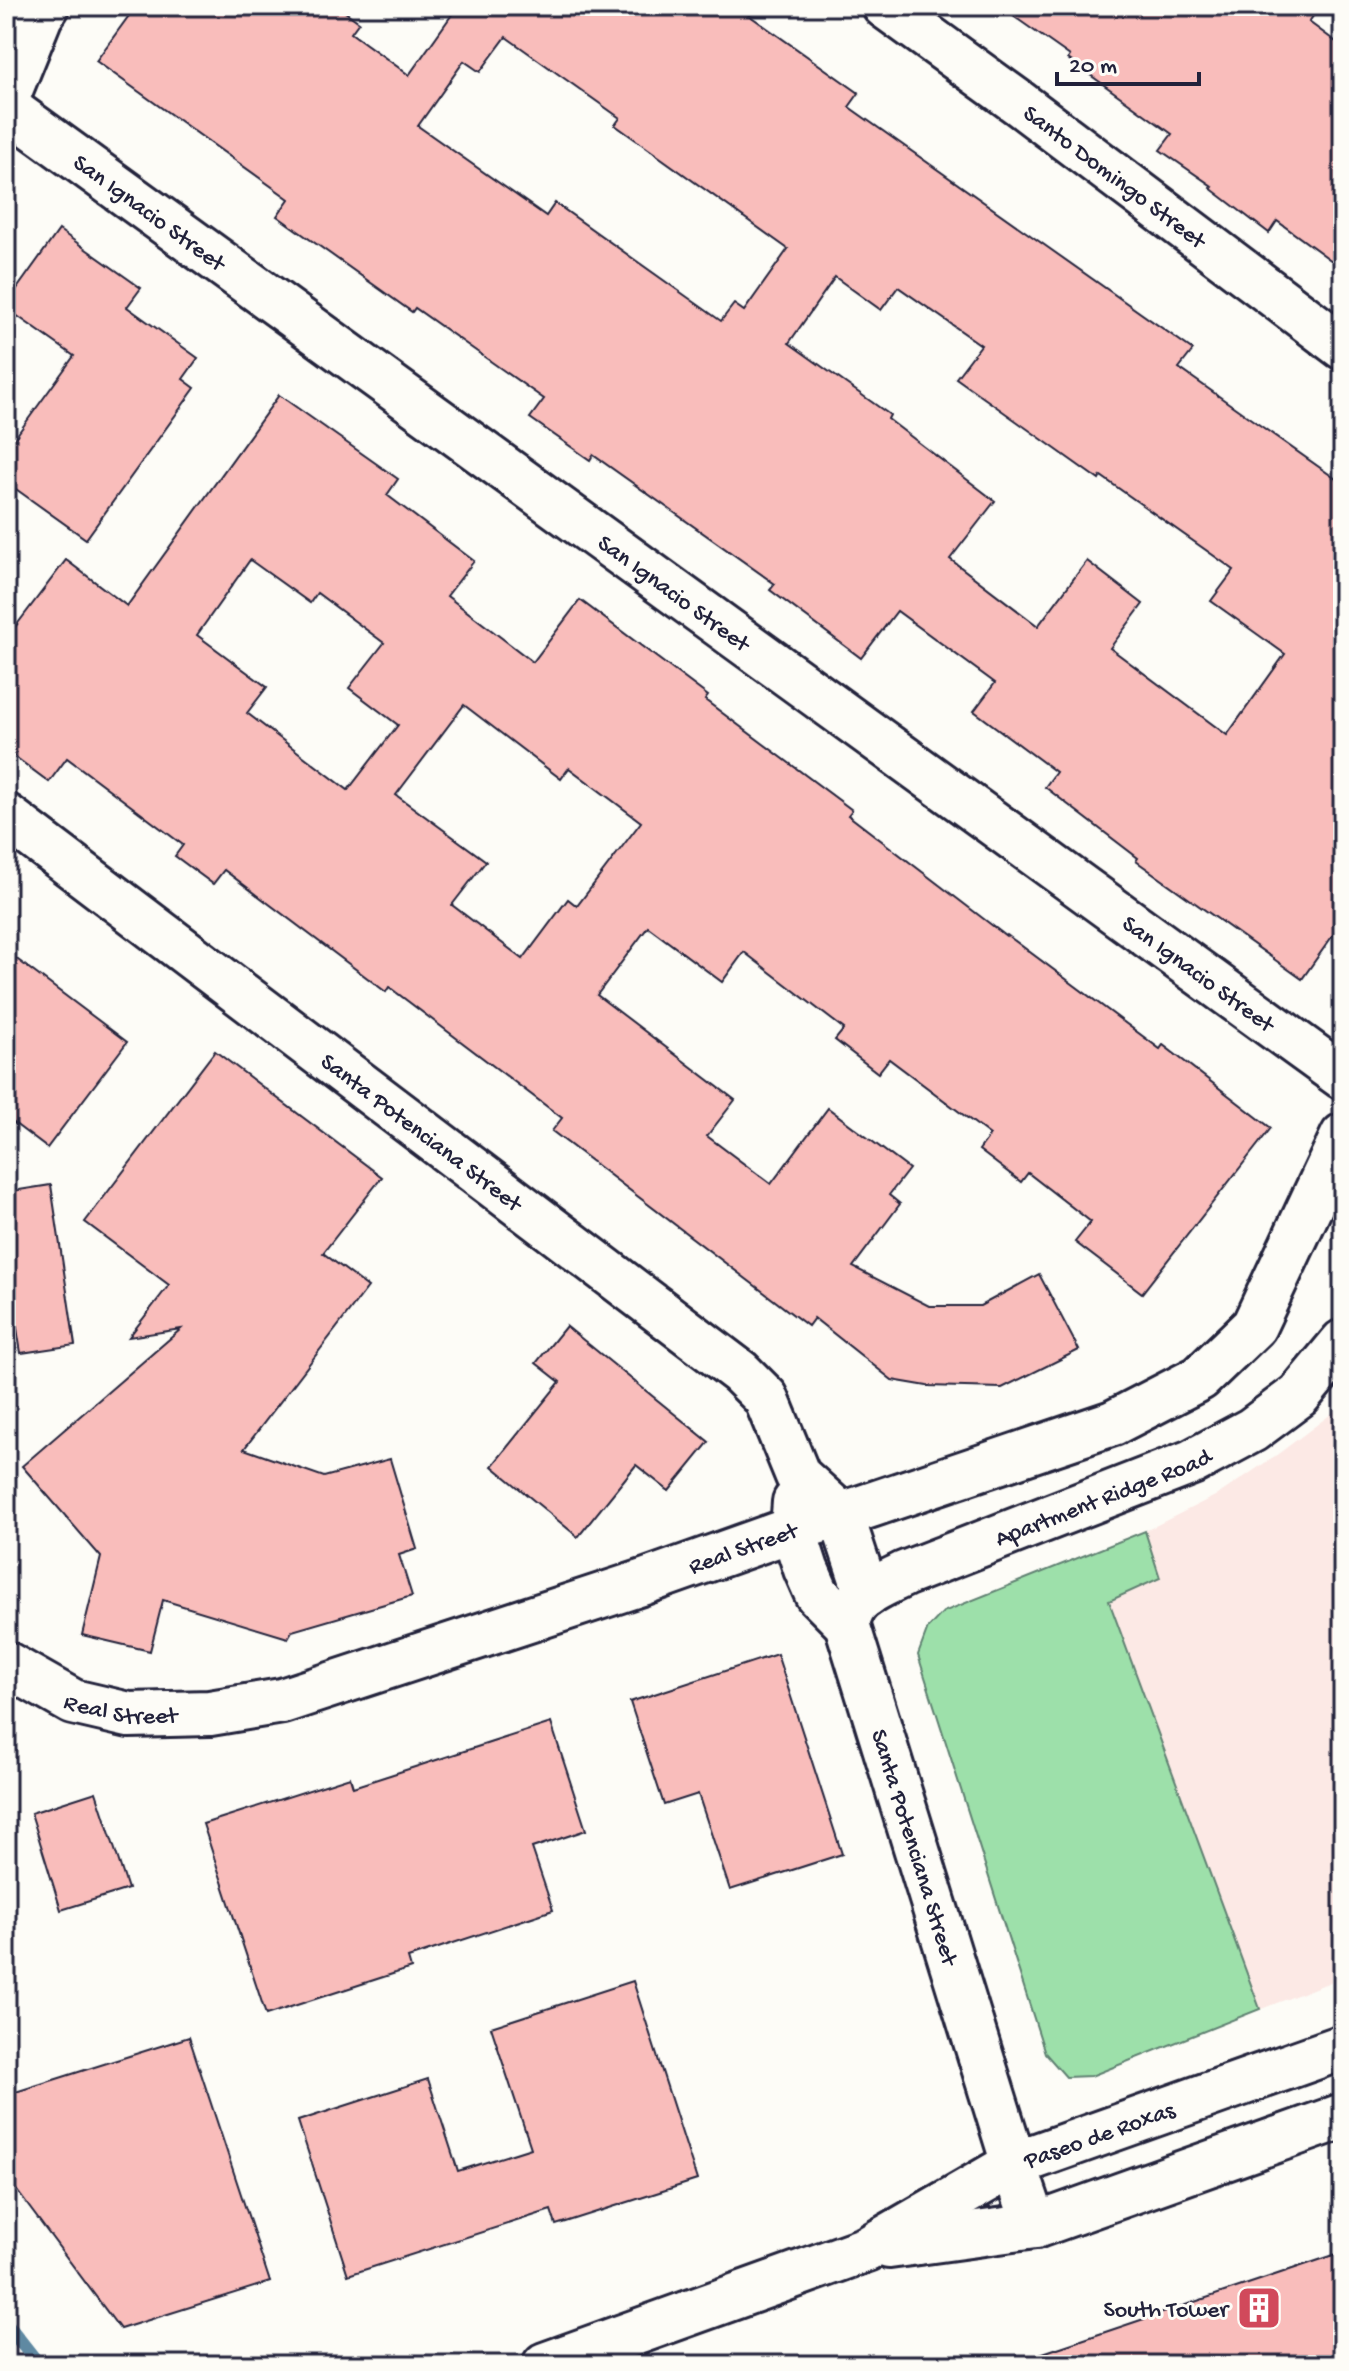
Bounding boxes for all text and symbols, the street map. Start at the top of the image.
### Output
scale bar [1057,36,1199,86]
text: 20 m [1069,53,1117,82]
street label: Santo Domingo Street [1016,100,1212,258]
street label: San Ignacio Street [66,149,232,281]
street label: San Ignacio Street [591,530,756,661]
street label: San Ignacio Street [1115,910,1281,1042]
street label: Santa Potenciana Street [314,1048,528,1221]
street label: Apartment Ridge Road [991,1442,1219,1555]
street label: Real Street [685,1517,804,1583]
street label: Real Street [57,1689,180,1733]
street label: Santa Potenciana Street [862,1726,963,1971]
street label: Paseo de Roxas [1020,2097,1180,2178]
building icon: South Tower [1235,2284,1283,2332]
place label: South Tower [1104,2297,1230,2326]

